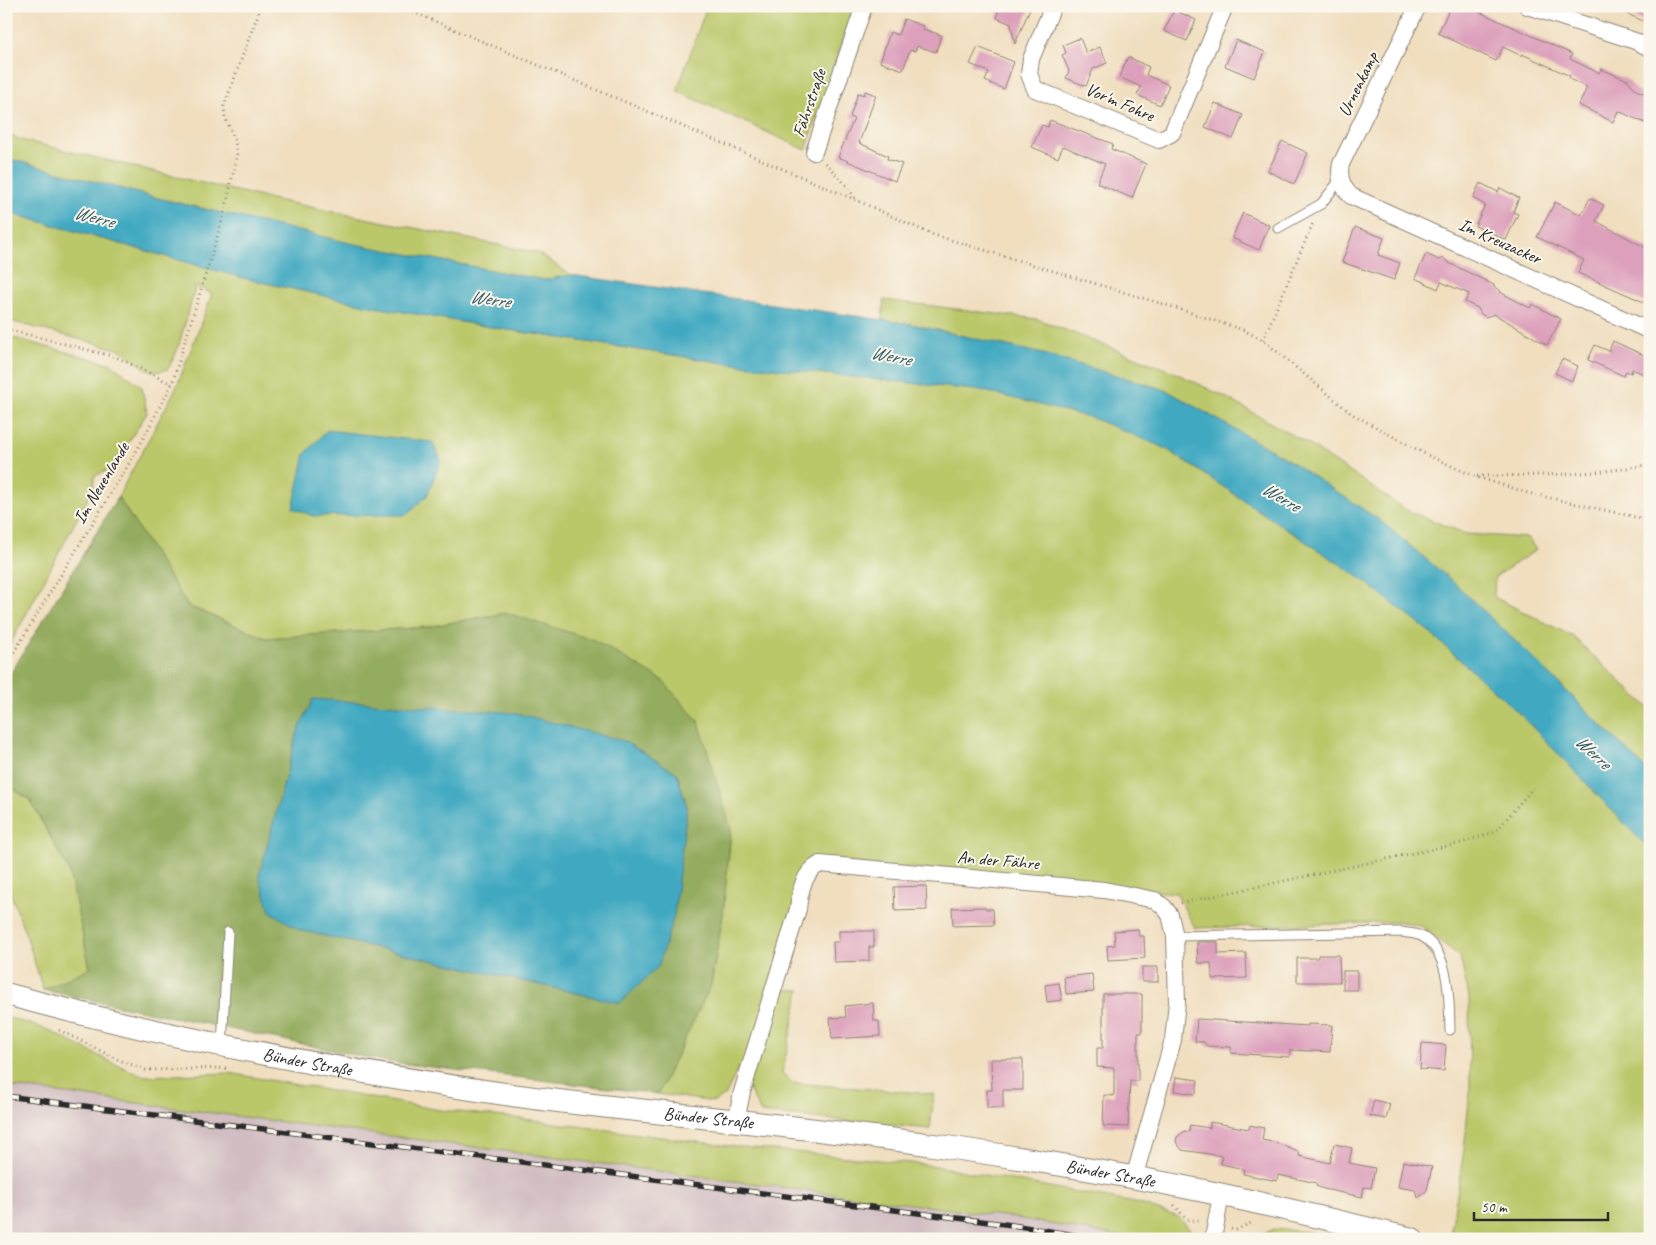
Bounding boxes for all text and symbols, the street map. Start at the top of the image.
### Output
street label: Urnenkamp [1333,47,1384,120]
street label: Fährstraße [787,65,831,140]
street label: Vor'm Fohre [1082,78,1159,127]
water label: Werre [72,201,119,234]
street label: Im Kreuzacker [1455,213,1546,270]
water label: Werre [469,284,514,314]
water label: Werre [869,340,916,372]
street label: Im Neuenlande [68,437,134,528]
water label: Werre [1258,477,1307,519]
water label: Werre [1570,730,1618,776]
street label: An der Fähre [956,845,1041,875]
street label: Bünder Straße [261,1043,355,1081]
street label: Bünder Straße [663,1102,755,1134]
street label: Bünder Straße [1064,1155,1158,1192]
scale bar [1474,1190,1607,1222]
text: 50 m [1481,1198,1508,1217]

